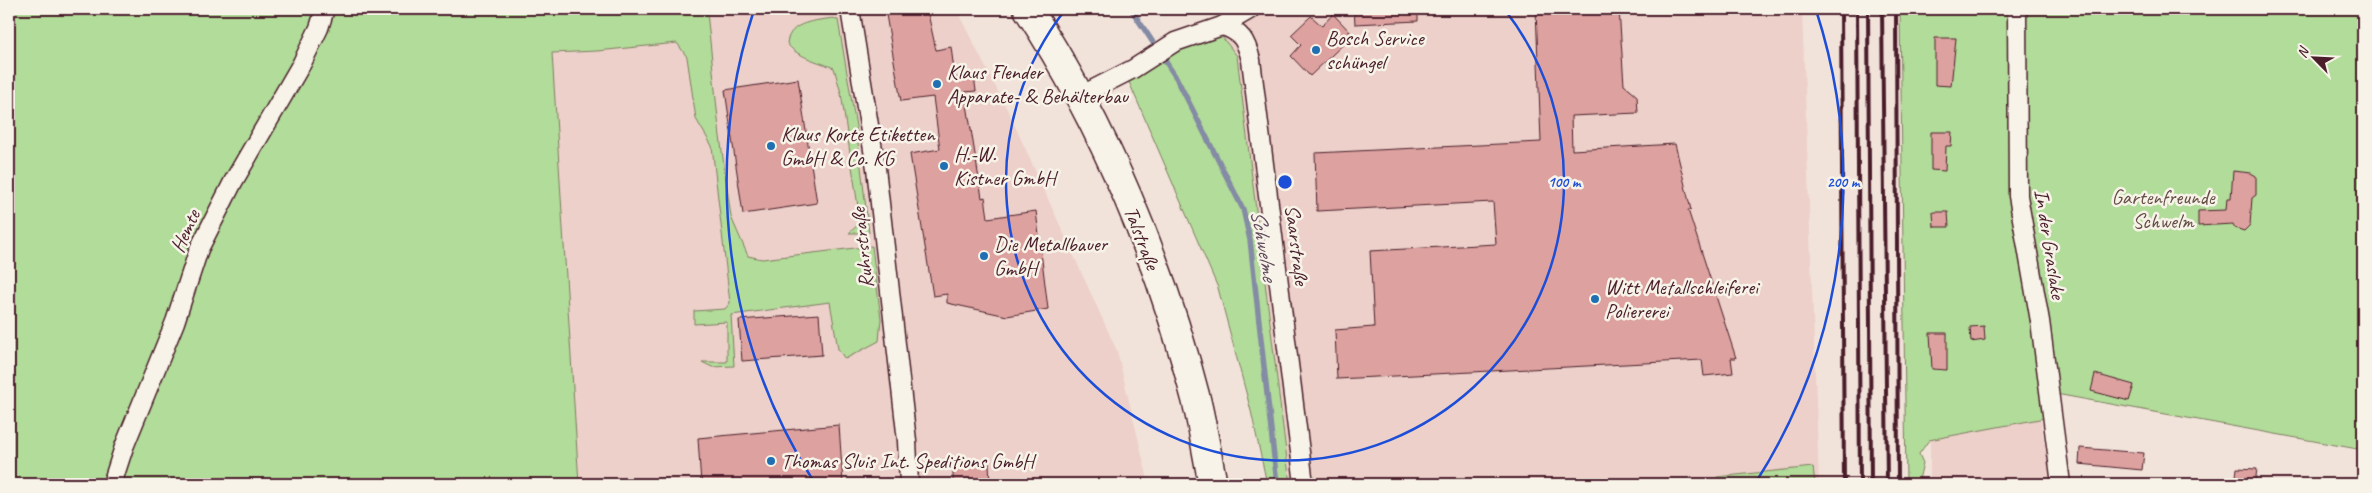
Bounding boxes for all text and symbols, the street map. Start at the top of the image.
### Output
place label: Bosch Service schüngel [1326,25,1426,75]
north arrow [2290,32,2340,82]
text: N [2293,43,2313,60]
marker: Bosch Service schüngel [1310,44,1322,56]
place label: Klaus Flender Apparate- & Behälterbau [947,59,1129,109]
marker: Klaus Flender Apparate- & Behälterbau [931,78,943,90]
place label: Klaus Korte Etiketten GmbH & Co. KG [781,121,936,171]
marker: Klaus Korte Etiketten GmbH & Co. KG [765,140,777,152]
place label: H.-W. Kistner GmbH [954,141,1059,191]
marker: H.-W. Kistner GmbH [938,160,950,172]
centre of rings [1276,173,1294,191]
text: 100 m [1548,173,1582,192]
text: 200 m [1827,173,1861,192]
park label: Gartenfreunde Schwelm [2112,184,2216,234]
street label: In der Graslake [2029,187,2072,303]
street label: Talstraße [1118,203,1167,275]
street label: Saarstraße [1279,203,1315,289]
street label: Hemte [164,204,206,256]
street label: Ruhrstraße [845,204,879,290]
water label: Schwelme [1244,208,1285,286]
place label: Die Metallbauer GmbH [994,231,1109,281]
marker: Die Metallbauer GmbH [978,250,990,262]
place label: Witt Metallschleiferei Poliererei [1605,274,1761,324]
marker: Witt Metallschleiferei Poliererei [1589,293,1601,305]
place label: Thomas Sluis Int. Speditions GmbH [781,448,1037,474]
marker: Thomas Sluis Int. Speditions GmbH [765,455,777,467]

